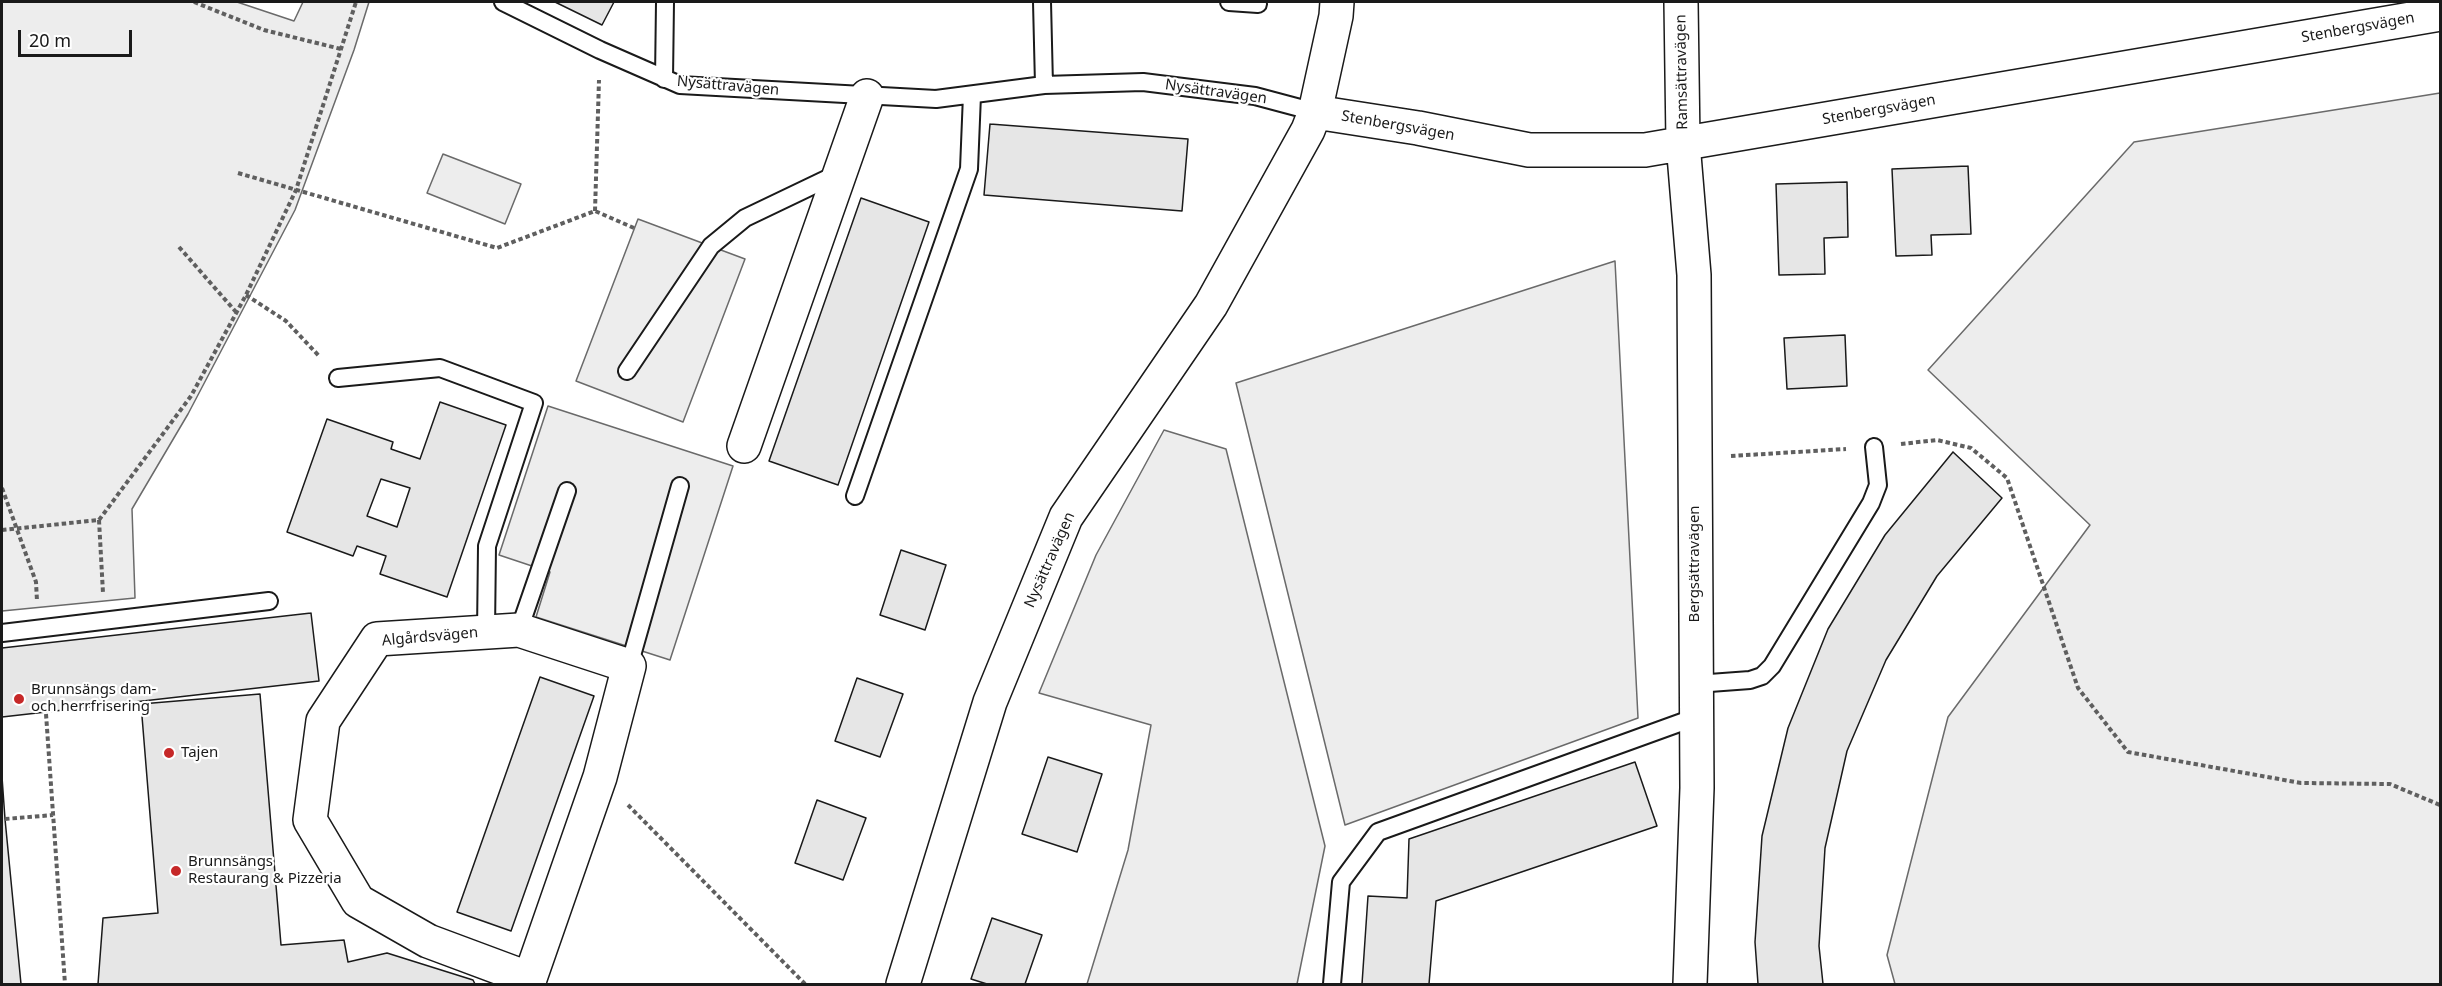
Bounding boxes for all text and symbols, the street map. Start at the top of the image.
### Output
street label: Stenbergsvägen [2300,9,2416,47]
street label: Ramsättravägen [1672,14,1692,130]
scale bar [21,18,135,56]
text: 20 m [29,28,71,52]
street label: Nysättravägen [676,73,780,99]
street label: Nysättravägen [1164,76,1268,108]
street label: Stenbergsvägen [1821,91,1937,129]
street label: Stenbergsvägen [1340,107,1456,145]
street label: Bergsättravägen [1686,505,1704,623]
street label: Nysättravägen [1021,509,1079,611]
street label: Algårdsvägen [381,624,479,650]
place label: Brunnsängs dam- och herrfrisering [31,681,156,716]
marker: Brunnsängs dam- och herrfrisering [12,692,26,706]
place label: Tajen [181,744,218,762]
marker: Tajen [162,746,176,760]
place label: Brunnsängs Restaurang & Pizzeria [188,853,342,888]
marker: Brunnsängs Restaurang & Pizzeria [169,864,183,878]

